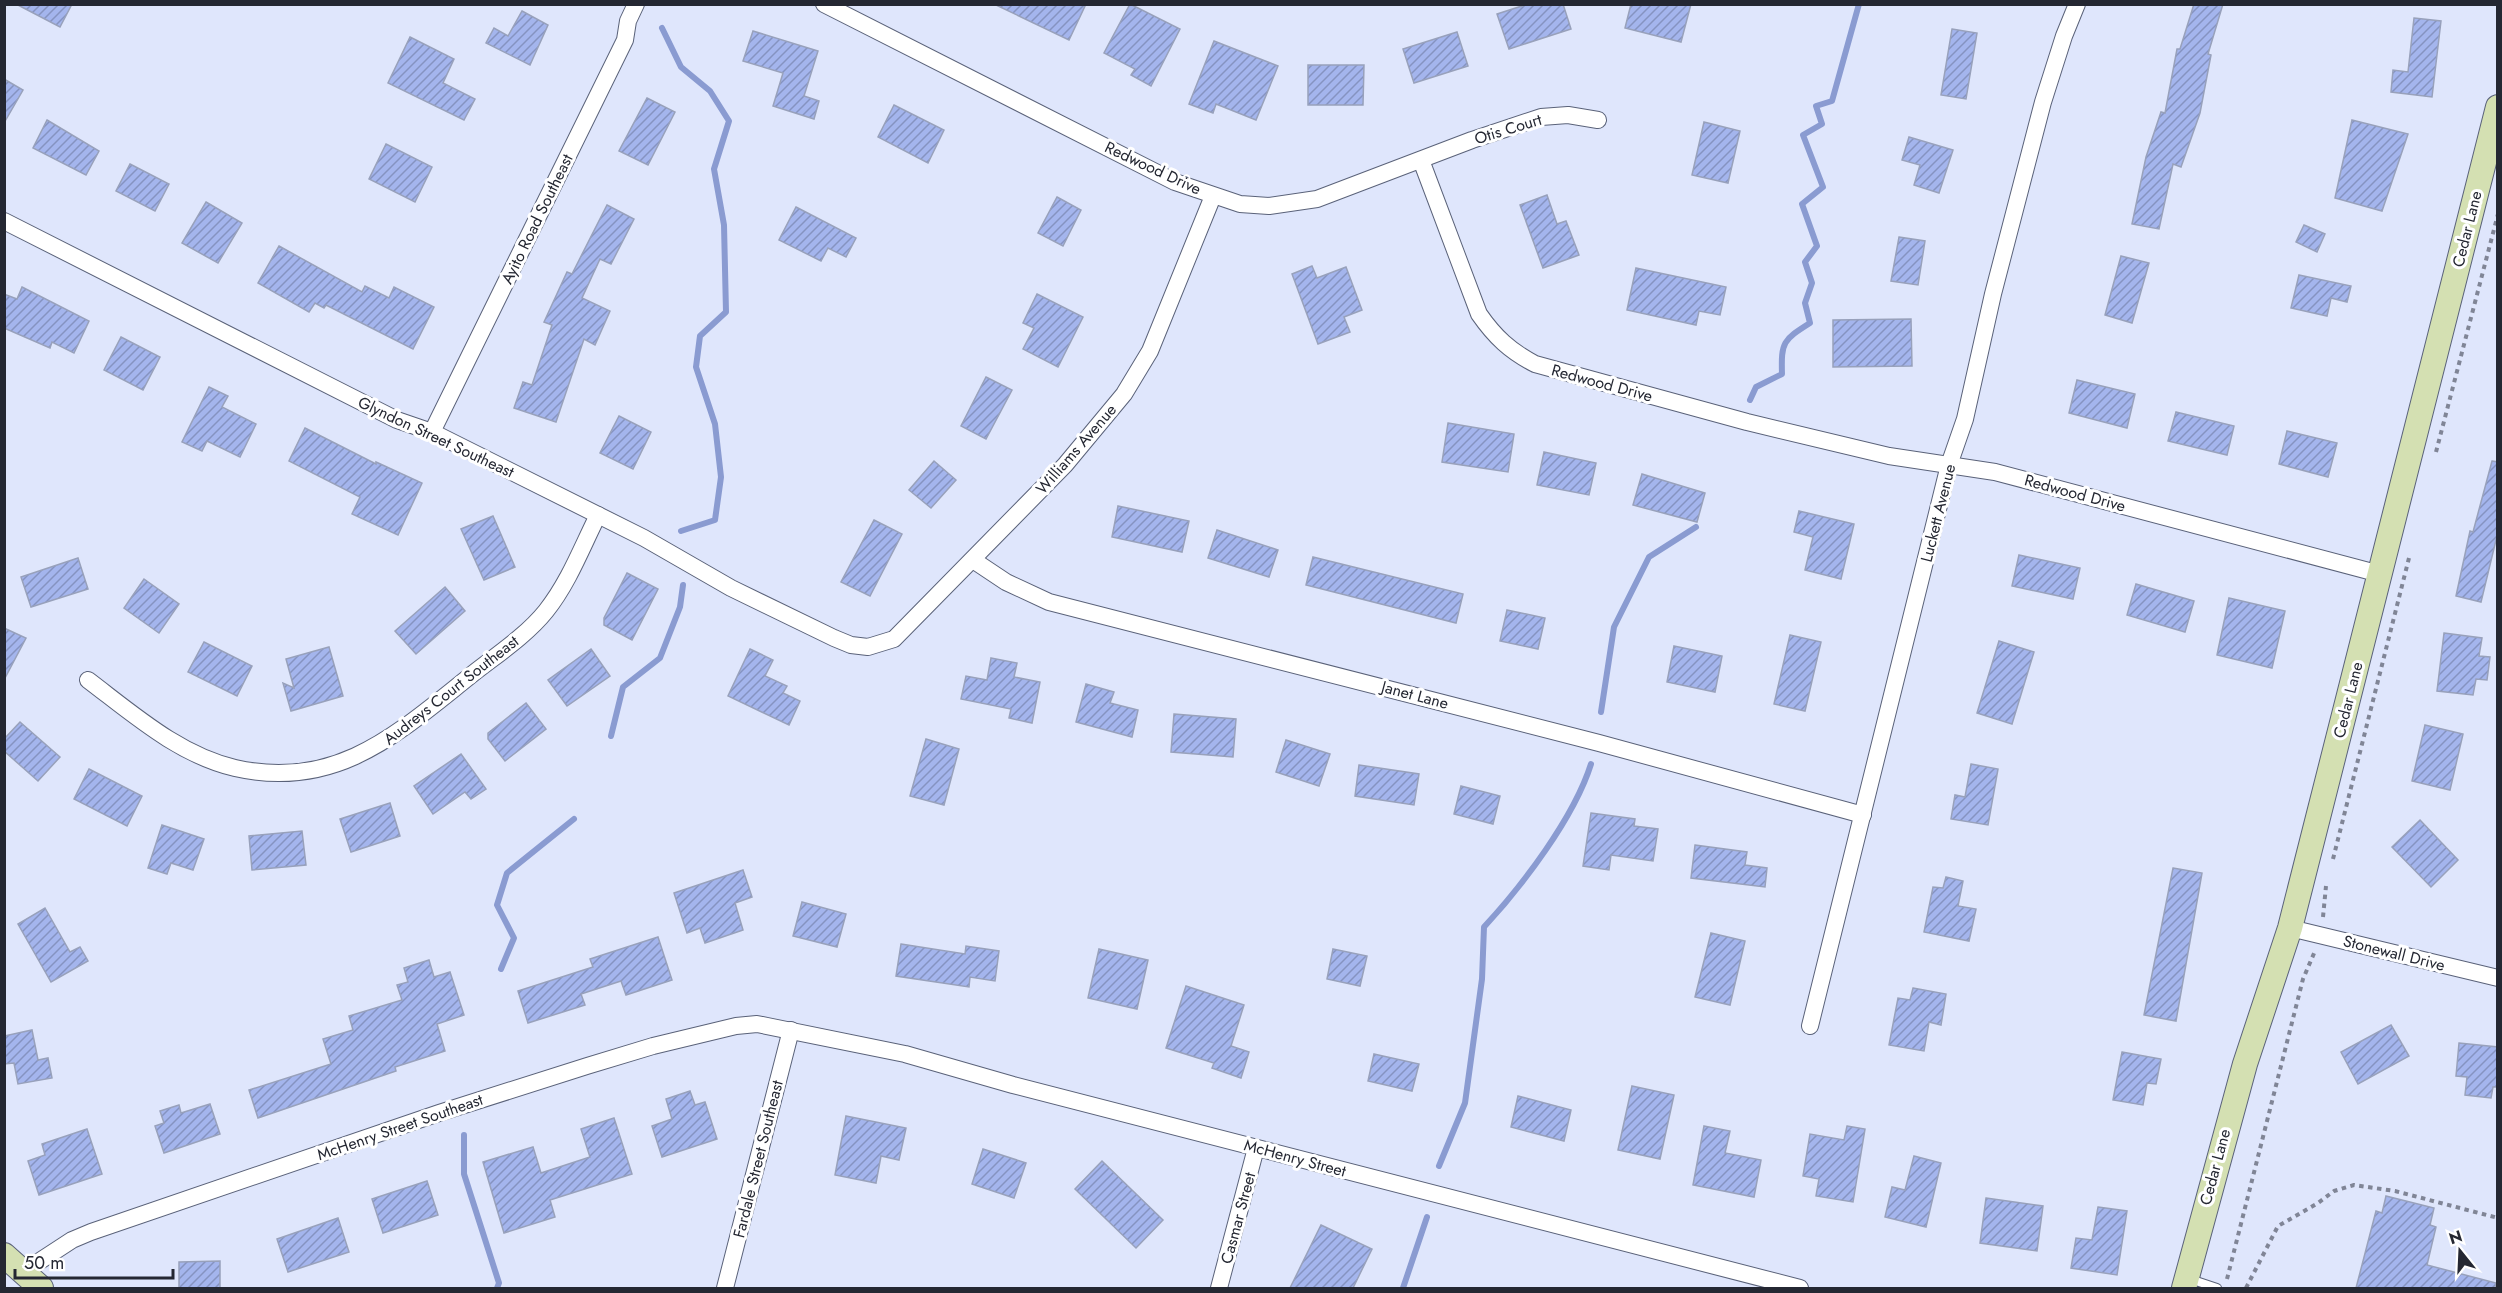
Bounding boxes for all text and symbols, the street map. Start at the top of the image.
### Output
street label: Otis Court [1471,108,1545,150]
street label: Redwood Drive [1101,136,1205,200]
street label: Ayito Road Southeast [496,150,579,288]
street label: Cedar Lane [2446,188,2488,270]
street label: Redwood Drive [1549,358,1655,408]
street label: Glyndon Street Southeast [354,391,518,483]
street label: Williams Avenue [1030,399,1122,499]
street label: Luckett Avenue [1915,462,1961,564]
street label: Redwood Drive [2022,468,2128,518]
street label: Audreys Court Southeast [379,630,524,750]
street label: Cedar Lane [2327,659,2369,741]
street label: Janet Lane [1377,675,1451,715]
street label: Stonewall Drive [2341,929,2447,977]
street label: Fardale Street Southeast [727,1078,789,1240]
street label: McHenry Street Southeast [314,1088,486,1166]
street label: Cedar Lane [2194,1126,2236,1208]
street label: McHenry Street [1241,1133,1349,1183]
street label: Casmar Street [1215,1170,1261,1266]
north arrow [2430,1221,2490,1281]
text: N [2446,1224,2465,1250]
scale bar [15,1242,172,1280]
text: 50 m [24,1250,64,1276]

